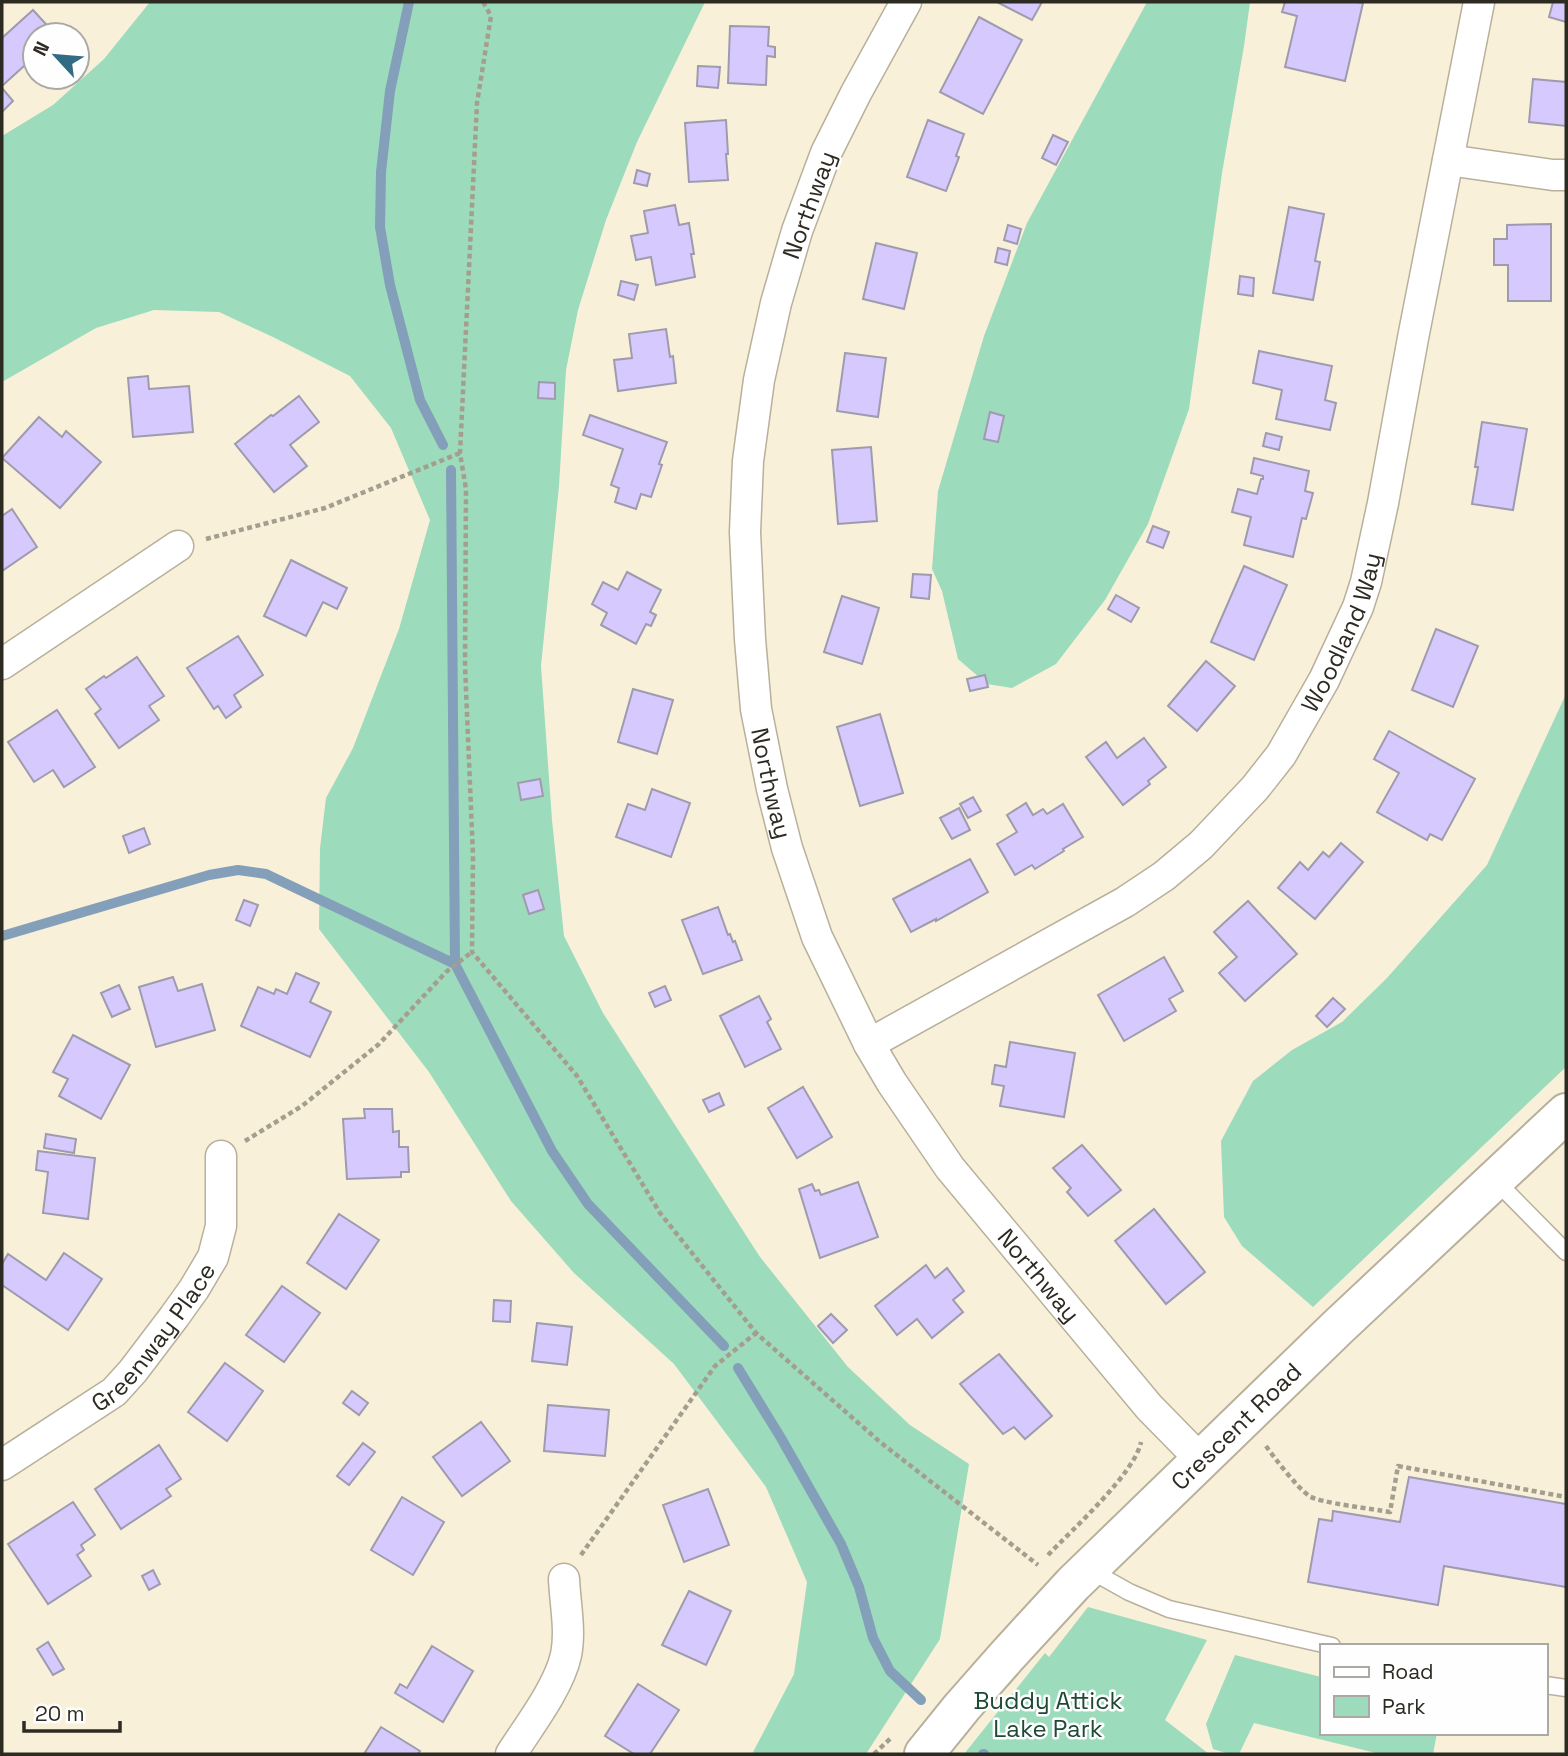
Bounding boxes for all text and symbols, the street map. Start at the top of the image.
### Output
north arrow [21,21,91,91]
text: N [27,38,55,60]
street label: Northway [775,147,843,263]
street label: Woodland Way [1294,550,1387,717]
street label: Northway [745,725,799,842]
street label: Northway [991,1222,1087,1328]
street label: Greenway Place [85,1257,222,1418]
street label: Crescent Road [1164,1356,1308,1496]
legend [1320,1644,1547,1735]
text: Road [1382,1658,1434,1685]
park label: Buddy Attick Lake Park [973,1685,1123,1744]
scale bar [24,1690,121,1734]
text: Park [1382,1693,1426,1720]
text: 20 m [35,1700,85,1727]

